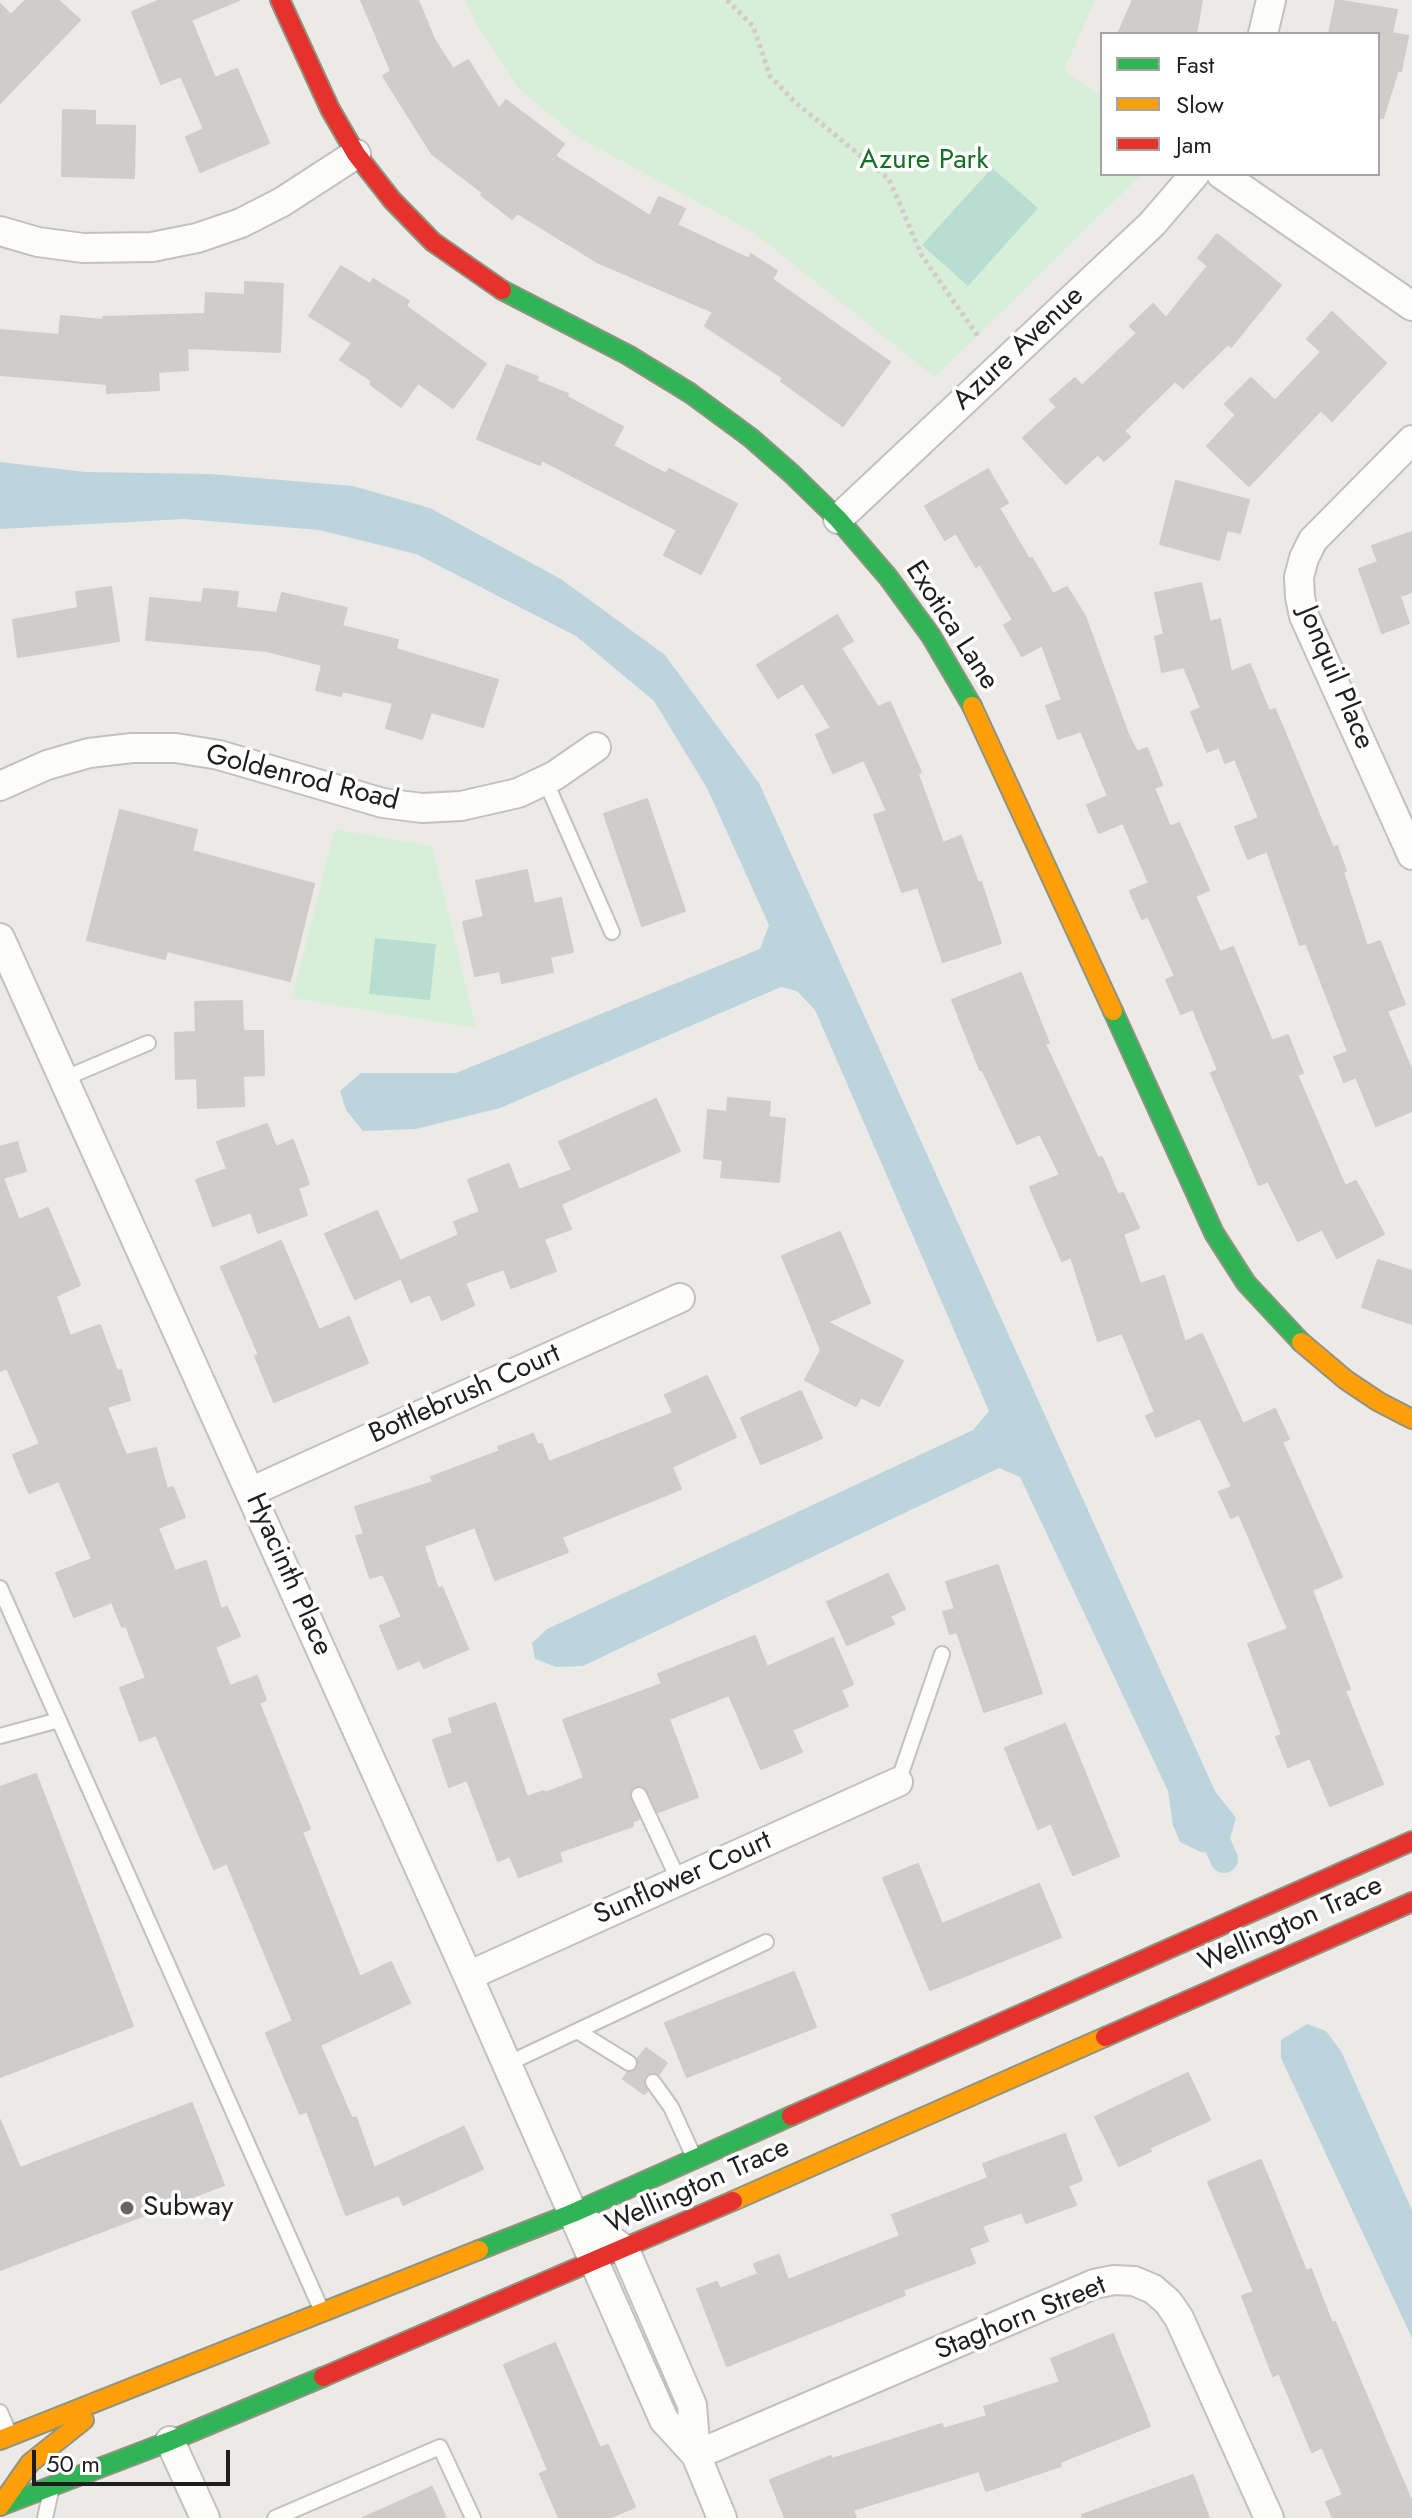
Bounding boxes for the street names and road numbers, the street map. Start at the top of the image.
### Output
street label: Azure Avenue [947,280,1091,418]
street label: Exotica Lane [897,555,1005,697]
street label: Jonquil Place [1290,601,1380,755]
street label: Goldenrod Road [202,739,402,819]
street label: Bottlebrush Court [364,1338,566,1452]
street label: Hyacinth Place [237,1489,339,1661]
street label: Sunflower Court [589,1825,777,1933]
street label: Wellington Trace [1194,1869,1388,1981]
street label: Wellington Trace [601,2131,795,2243]
street label: Staghorn Street [931,2270,1111,2368]

